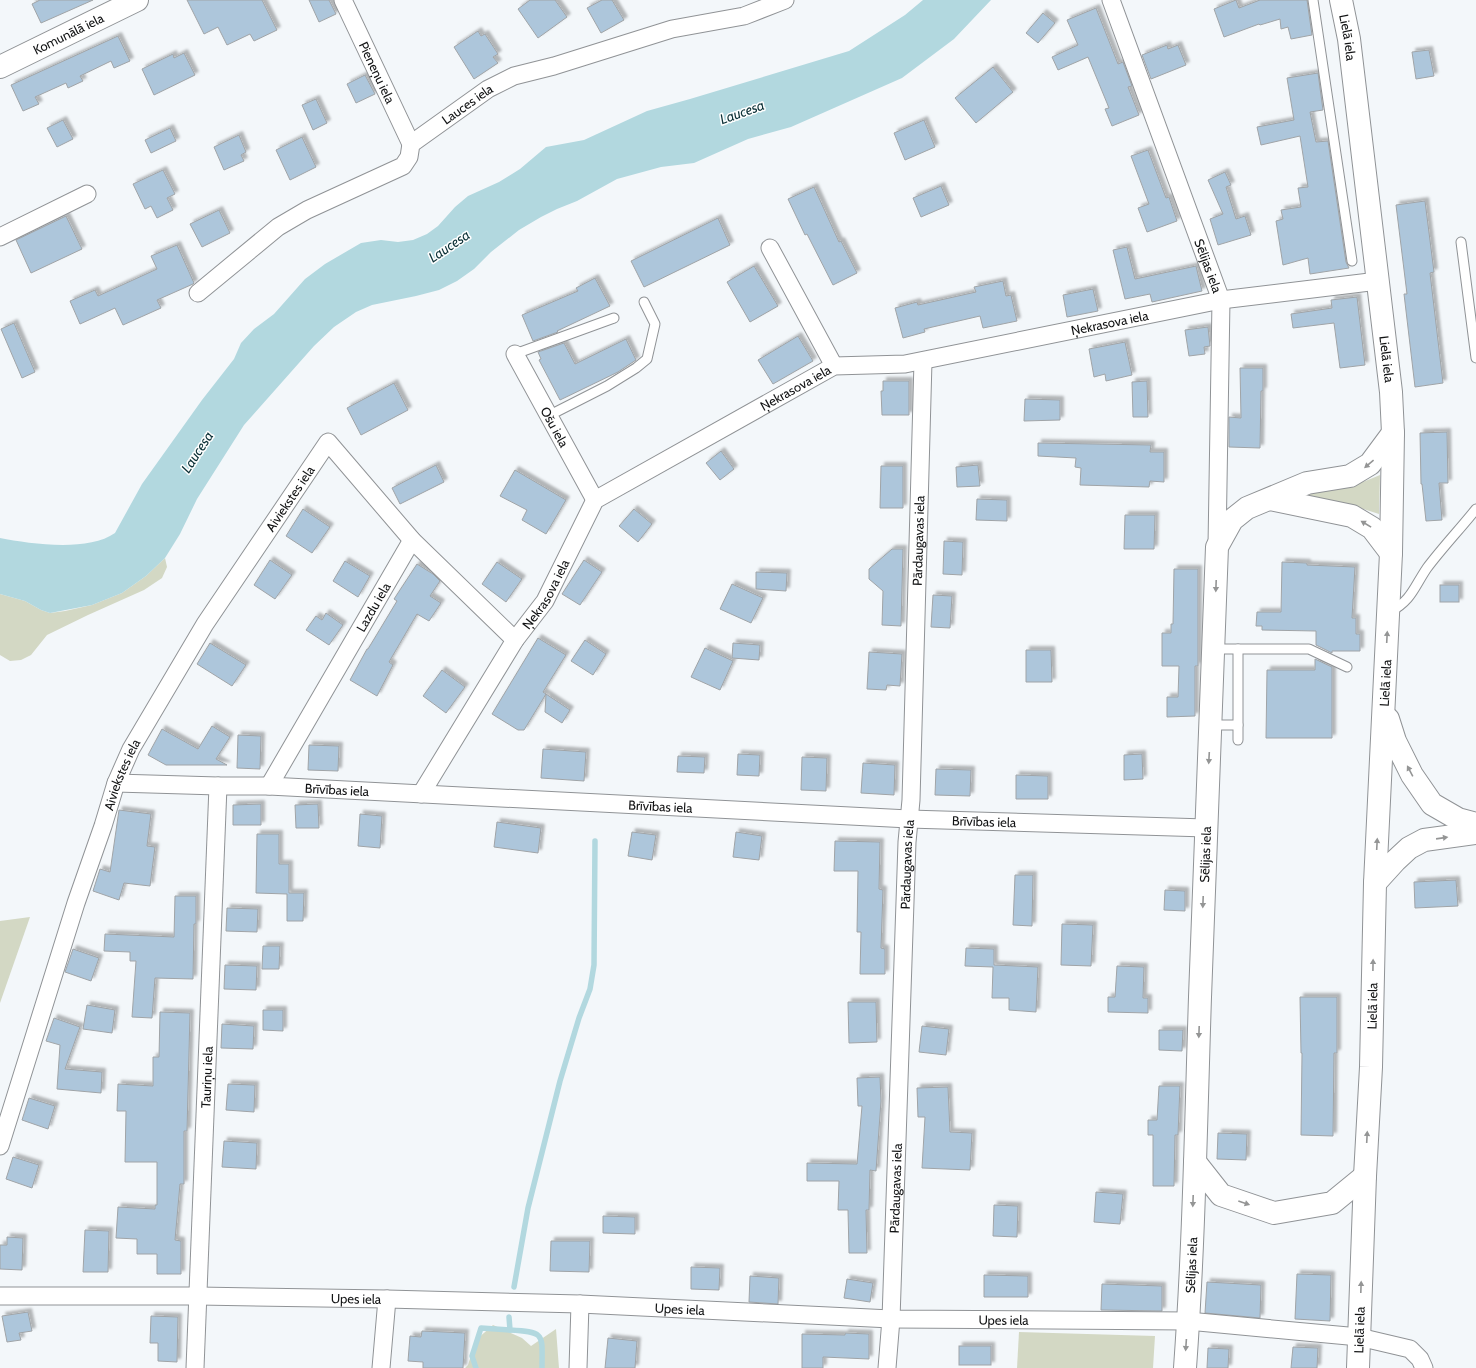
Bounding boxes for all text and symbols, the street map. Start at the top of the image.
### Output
street label: Komunālā iela [30,9,107,58]
street label: Lielā iela [1336,13,1360,62]
street label: Pieneņu iela [356,39,399,107]
street label: Lauces iela [439,80,496,128]
water label: Laucesa [717,96,767,128]
water label: Laucesa [425,226,473,266]
street label: Sēlijas iela [1191,237,1226,296]
street label: Ņekrasova iela [1069,307,1150,339]
street label: Lielā iela [1376,335,1398,384]
street label: Ņekrasova iela [757,361,834,415]
street label: Ošu iela [537,404,573,451]
water label: Laucesa [177,428,217,476]
one-way arrow [1364,459,1374,468]
street label: Aiviekstes iela [262,462,318,534]
street label: Pārdaugavas iela [909,495,927,586]
one-way arrow [1360,521,1372,528]
street label: Ņekrasova iela [519,556,573,633]
street label: Lazdu iela [352,579,394,635]
one-way arrow [1212,580,1219,592]
one-way arrow [1384,631,1391,643]
street label: Lielā iela [1376,658,1394,707]
street label: Aiviekstes iela [100,735,144,812]
one-way arrow [1205,752,1212,764]
one-way arrow [1407,765,1414,777]
street label: Brīvības iela [304,780,370,799]
street label: Brīvības iela [628,797,694,816]
street label: Brīvības iela [952,812,1017,830]
street label: Pārdaugavas iela [897,818,917,910]
street label: Sēlijas iela [1196,825,1214,883]
one-way arrow [1435,835,1448,841]
one-way arrow [1374,838,1381,850]
one-way arrow [1200,896,1207,908]
one-way arrow [1370,958,1376,971]
street label: Lielā iela [1364,982,1380,1030]
one-way arrow [1196,1026,1202,1039]
street label: Tauriņu iela [197,1045,216,1108]
one-way arrow [1363,1131,1370,1143]
street label: Pārdaugavas iela [886,1142,905,1234]
one-way arrow [1190,1195,1197,1207]
one-way arrow [1239,1201,1251,1207]
street label: Sēlijas iela [1182,1236,1200,1294]
one-way arrow [1358,1280,1364,1293]
street label: Upes iela [331,1290,382,1307]
street label: Upes iela [654,1300,706,1318]
street label: Lielā iela [1350,1306,1368,1354]
street label: Upes iela [978,1312,1029,1328]
one-way arrow [1183,1339,1190,1351]

